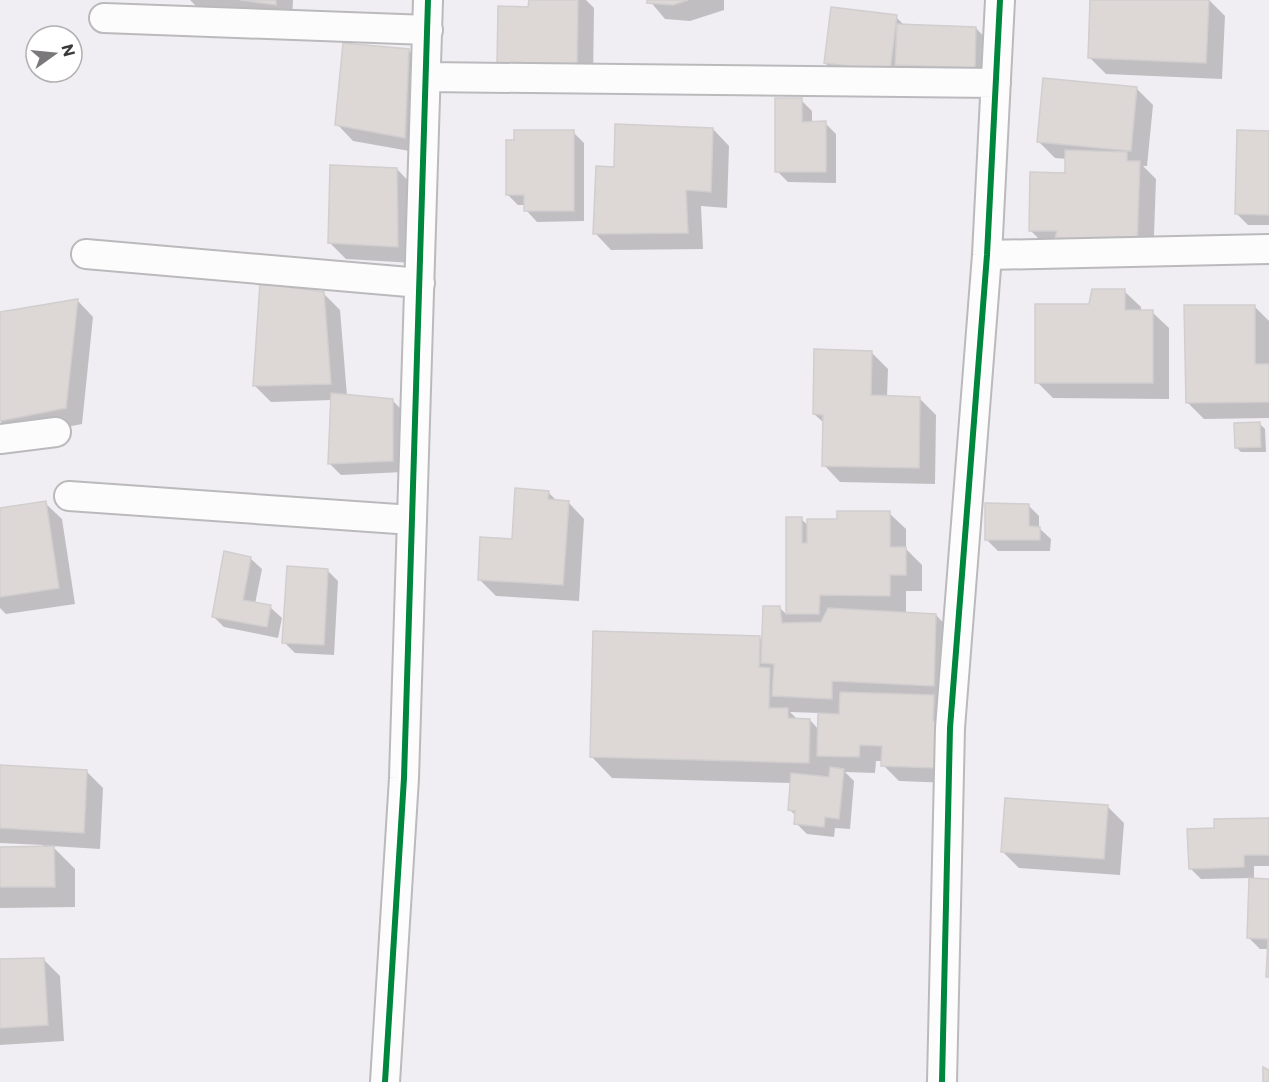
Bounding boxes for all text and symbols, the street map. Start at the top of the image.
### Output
north arrow [24,24,84,84]
text: N [58,42,80,58]

